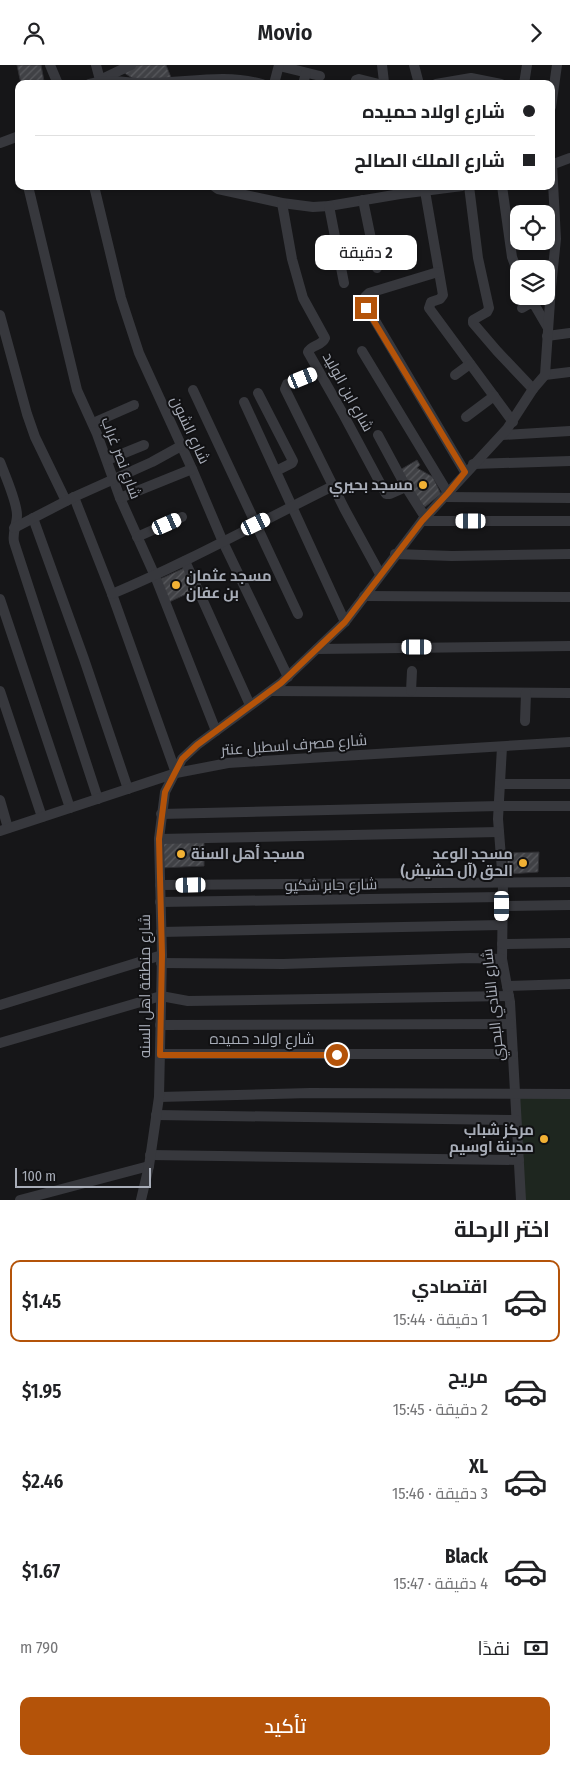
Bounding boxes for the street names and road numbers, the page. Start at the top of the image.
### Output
street label: شارع ابن الوليد [317,349,377,436]
street label: شارع الشون [165,393,213,467]
street label: شارع نصر غراب [95,415,145,502]
street label: شارع مصرف اسطبل عنتر [219,731,368,761]
street label: شارع جابر شكيو [284,875,378,897]
street label: شارع منطقة اهل السنه [136,914,156,1058]
street label: شارع النادي البحري [478,947,511,1062]
street label: شارع اولاد حميده [210,1030,314,1050]

